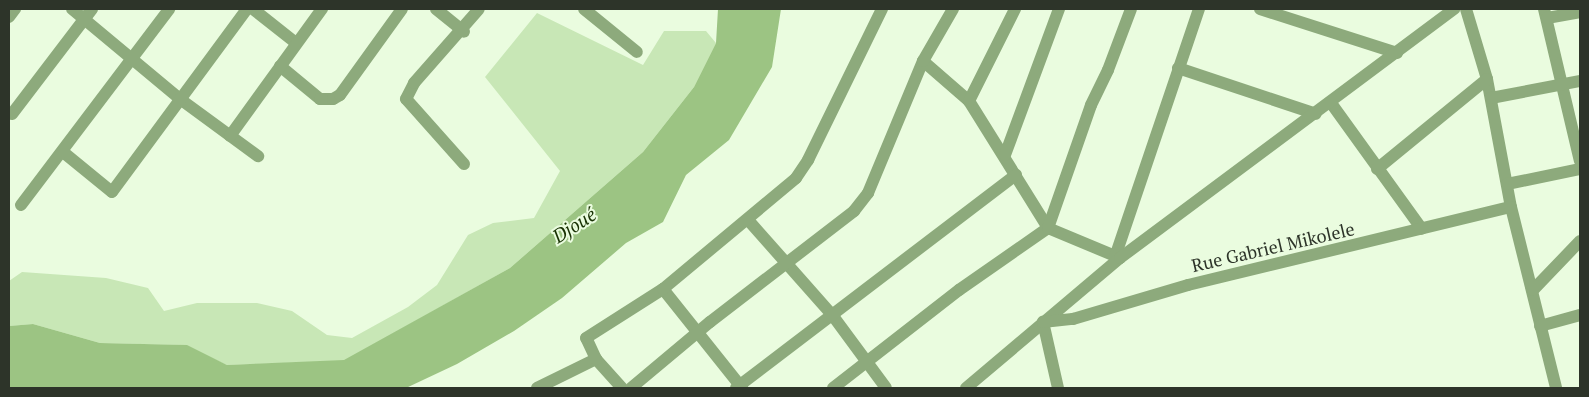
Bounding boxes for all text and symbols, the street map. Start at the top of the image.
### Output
water label: Djoué [548,203,600,247]
street label: Rue Gabriel Mikolele [1189,218,1357,276]

